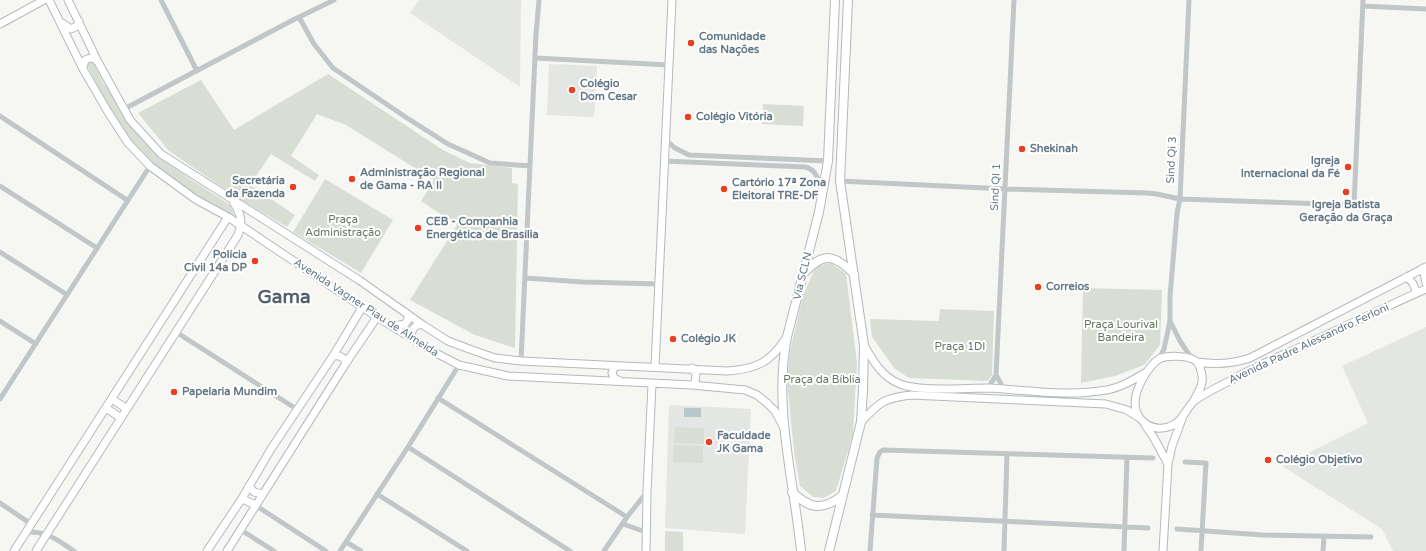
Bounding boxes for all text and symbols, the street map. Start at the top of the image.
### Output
place label: Comunidade das Nações [699,30,766,56]
marker: Comunidade das Nações [686,38,696,48]
place label: Colégio Dom Cesar [580,77,637,103]
marker: Colégio Dom Cesar [567,85,577,95]
place label: Colégio Vitória [696,110,773,124]
marker: Colégio Vitória [683,112,693,122]
street label: Sind Qi 3 [1164,136,1180,184]
place label: Shekinah [1030,142,1078,156]
marker: Shekinah [1017,144,1027,154]
place label: Igreja Internacional da Fé [1241,154,1340,180]
marker: Igreja Internacional da Fé [1343,162,1353,172]
street label: Sind QI 1 [988,163,1004,211]
place label: Administração Regional de Gama - RA II [360,166,485,192]
place label: Secretária da Fazenda [225,174,285,200]
marker: Administração Regional de Gama - RA II [347,174,357,184]
place label: Cartório 17ª Zona Eleitoral TRE-DF [732,176,826,202]
marker: Secretária da Fazenda [288,182,298,192]
marker: Cartório 17ª Zona Eleitoral TRE-DF [719,184,729,194]
marker: Igreja Batista Geração da Graça [1341,187,1351,197]
place label: Igreja Batista Geração da Graça [1299,198,1393,224]
park label: Praça Administração [305,213,381,239]
place label: CEB - Companhia Energética de Brasília [426,215,539,241]
marker: CEB - Companhia Energética de Brasília [413,223,423,233]
place label: Polícia Civil 14a DP [184,248,247,274]
street label: Via SCLN [791,251,815,301]
marker: Polícia Civil 14a DP [250,256,260,266]
street label: Avenida Vagner Piau de Almeida [291,256,441,360]
place label: Correios [1046,280,1089,294]
marker: Correios [1033,282,1043,292]
district label: Gama [257,287,311,309]
street label: Avenida Padre Alessandro Ferloni [1227,301,1391,387]
park label: Praça Lourival Bandeira [1084,318,1158,344]
place label: Colégio JK [681,332,736,346]
marker: Colégio JK [668,334,678,344]
park label: Praça 1DI [935,340,985,354]
park label: Praça da Bíblia [783,373,861,387]
place label: Papelaria Mundim [182,385,277,399]
marker: Papelaria Mundim [169,387,179,397]
place label: Faculdade JK Gama [717,429,771,455]
marker: Faculdade JK Gama [704,437,714,447]
place label: Colégio Objetivo [1276,453,1363,467]
marker: Colégio Objetivo [1263,455,1273,465]

